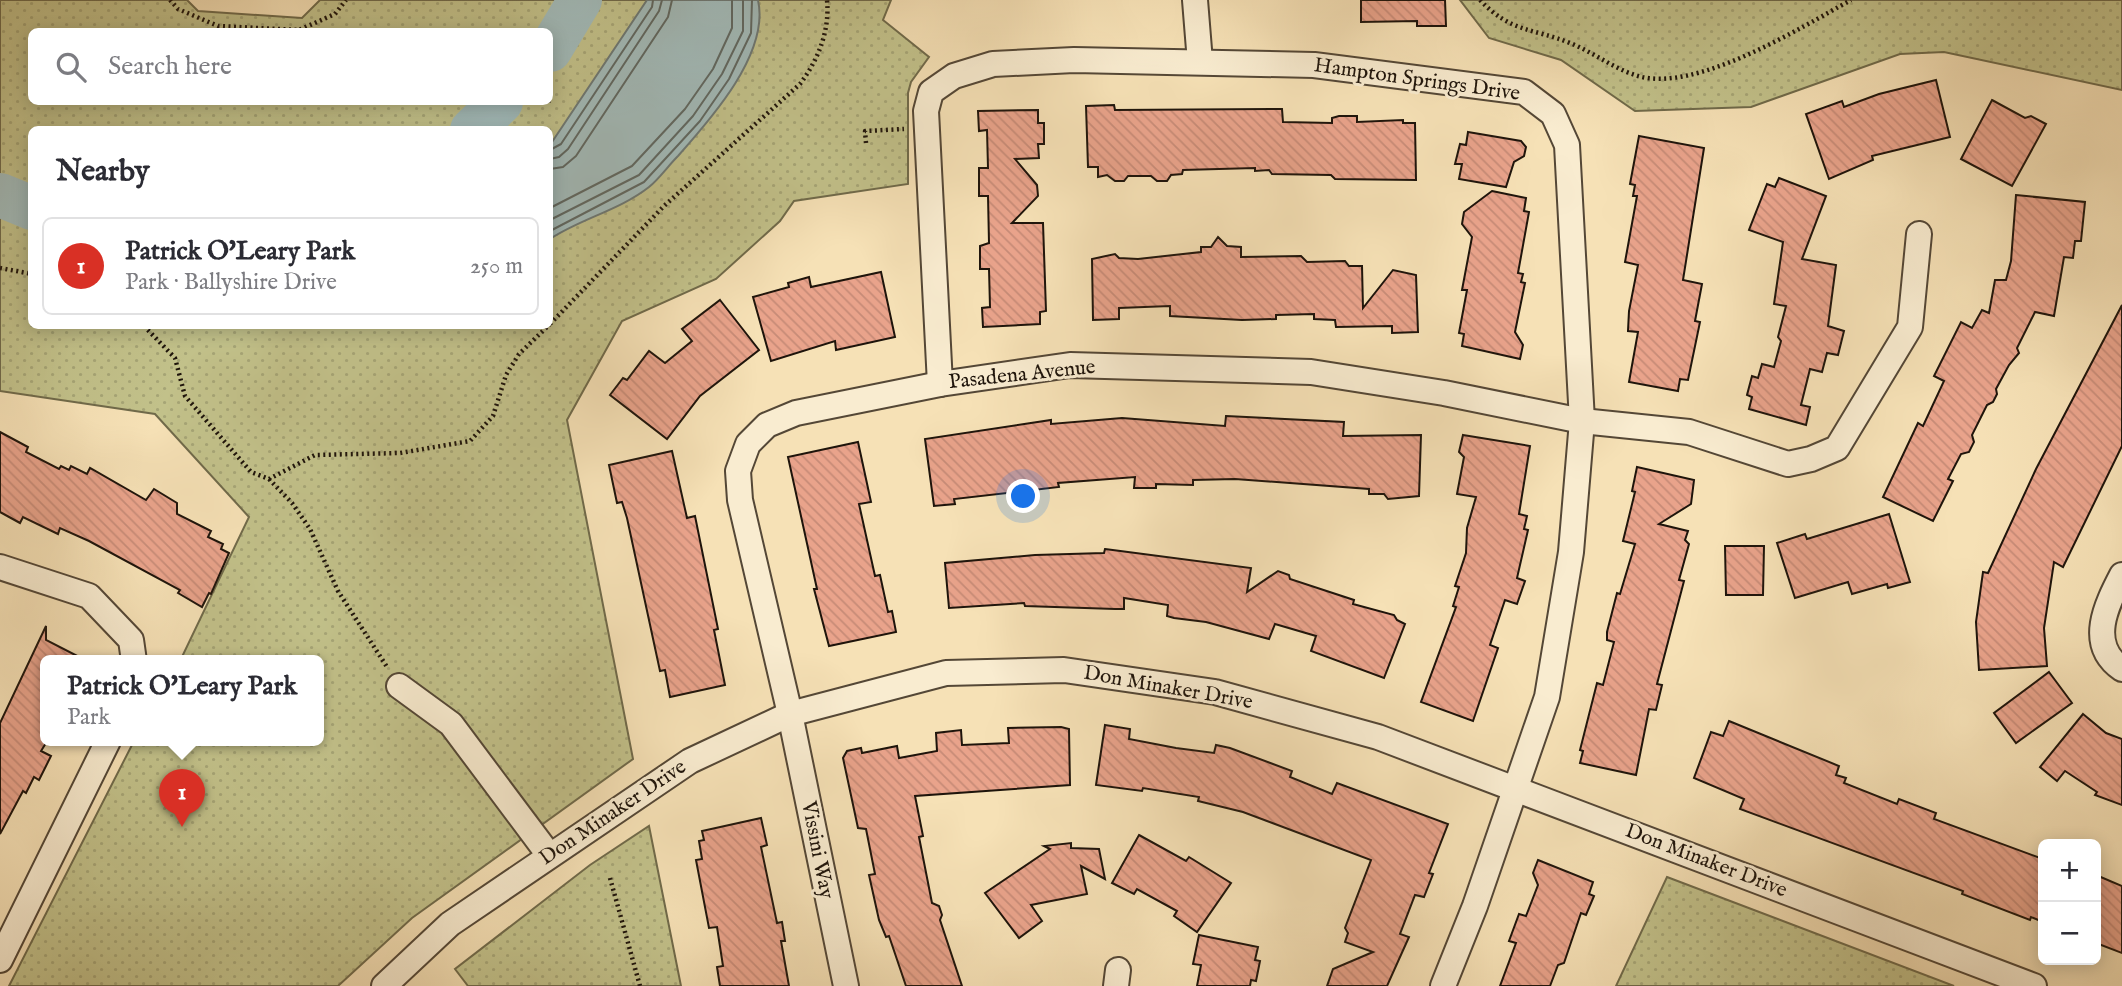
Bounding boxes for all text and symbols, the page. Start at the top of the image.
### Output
search box [28,28,553,105]
icon: search [52,48,90,86]
text: Search here [108,50,232,83]
street label: Hampton Springs Drive [1312,52,1522,108]
text: Nearby [56,153,149,191]
text: Patrick O'Leary Park [125,235,355,268]
text: 1 [77,252,85,281]
text: 250 m [470,252,523,281]
text: Park · Ballyshire Drive [125,268,337,297]
street label: Pasadena Avenue [947,354,1097,396]
your location [1006,479,1040,513]
popup [40,655,324,746]
street label: Don Minaker Drive [1081,660,1255,716]
text: Patrick O'Leary Park [67,670,297,703]
text: Park [67,703,111,732]
street label: Don Minaker Drive [534,754,692,872]
pin: 1 [159,769,205,827]
street label: Vissini Way [794,798,840,902]
street label: Don Minaker Drive [1621,818,1791,904]
map controls [2038,839,2101,965]
button: + [2038,839,2101,902]
button: − [2038,902,2101,965]

